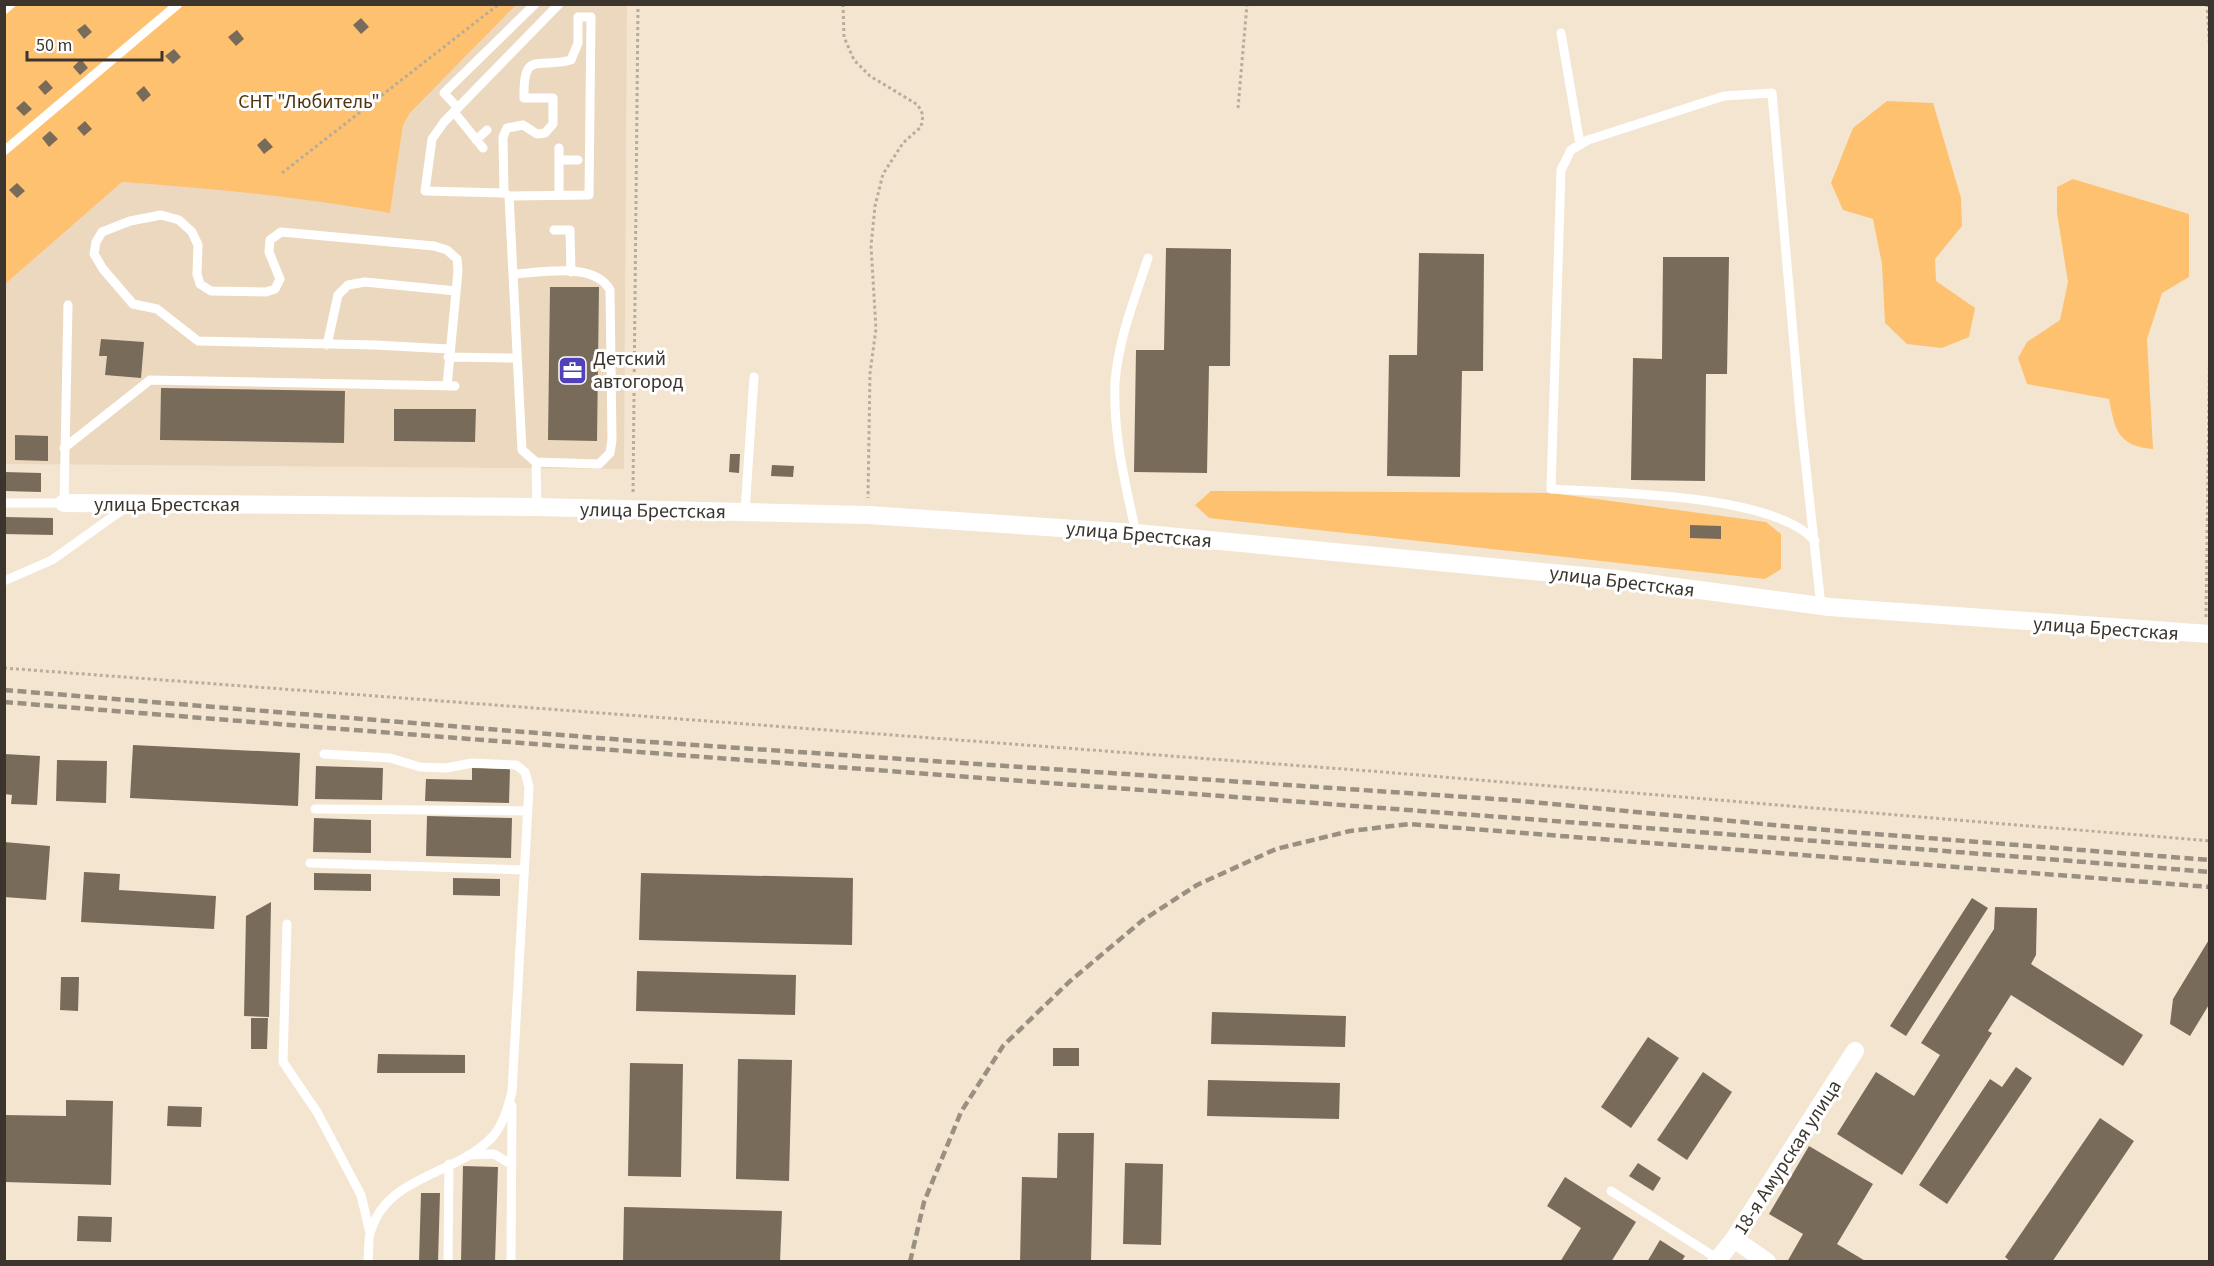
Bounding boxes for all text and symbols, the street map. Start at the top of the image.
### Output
scale bar [27,24,162,62]
text: 50 m [36,33,72,58]
park label: СНТ "Любитель" [238,88,380,116]
place label: Детский автогород [593,345,684,396]
office icon: Детский автогород [556,354,588,386]
street label: улица Брестская [94,491,240,519]
street label: улица Брестская [580,496,726,526]
street label: улица Брестская [1065,515,1213,555]
street label: улица Брестская [1548,559,1696,605]
street label: улица Брестская [2032,610,2180,648]
street label: 18-я Амурская улица [1727,1075,1849,1241]

